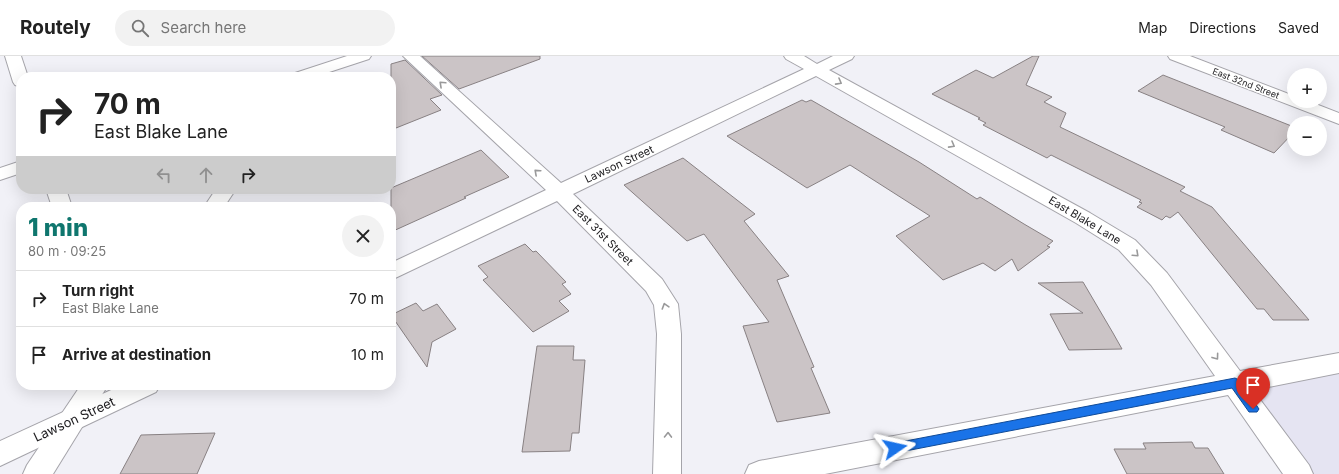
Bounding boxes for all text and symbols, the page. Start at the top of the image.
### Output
search box [115,10,395,46]
text: Routely [20,16,91,39]
icon: search [129,17,151,39]
text: Search here [161,18,246,37]
text: Map [1138,19,1167,36]
text: Directions [1189,19,1256,36]
text: Saved [1278,19,1319,36]
street label: East 32nd Street [1211,65,1281,101]
map controls [1287,68,1327,156]
button: + [1287,68,1327,108]
one-way arrow [835,77,842,84]
one-way arrow [439,82,446,89]
text: 70 m [94,87,161,121]
icon: right [28,88,80,140]
button: − [1287,116,1327,156]
text: East Blake Lane [94,121,228,142]
one-way arrow [948,140,955,148]
street label: Lawson Street [582,142,656,186]
icon: left [153,164,175,186]
icon: ahead [195,164,217,186]
icon: right [237,164,259,186]
one-way arrow [535,170,542,177]
street label: East Blake Lane [1046,193,1124,247]
street label: East 31st Street [570,202,637,269]
text: 1 min [28,213,88,242]
button: close [342,215,384,257]
text: 80 m · 09:25 [28,243,106,259]
one-way arrow [1131,249,1139,257]
text: Turn right [62,281,134,300]
icon: right [28,288,50,310]
text: 70 m [349,289,384,308]
text: East Blake Lane [62,300,159,316]
one-way arrow [661,302,670,309]
icon: arrive [28,344,50,366]
text: Arrive at destination [62,345,211,364]
text: 10 m [351,345,384,364]
one-way arrow [1211,352,1218,359]
pin [1236,368,1270,409]
icon: arrive [1242,374,1264,396]
street label: Lawson Street [31,393,117,445]
position arrow [874,427,916,469]
one-way arrow [664,432,672,438]

